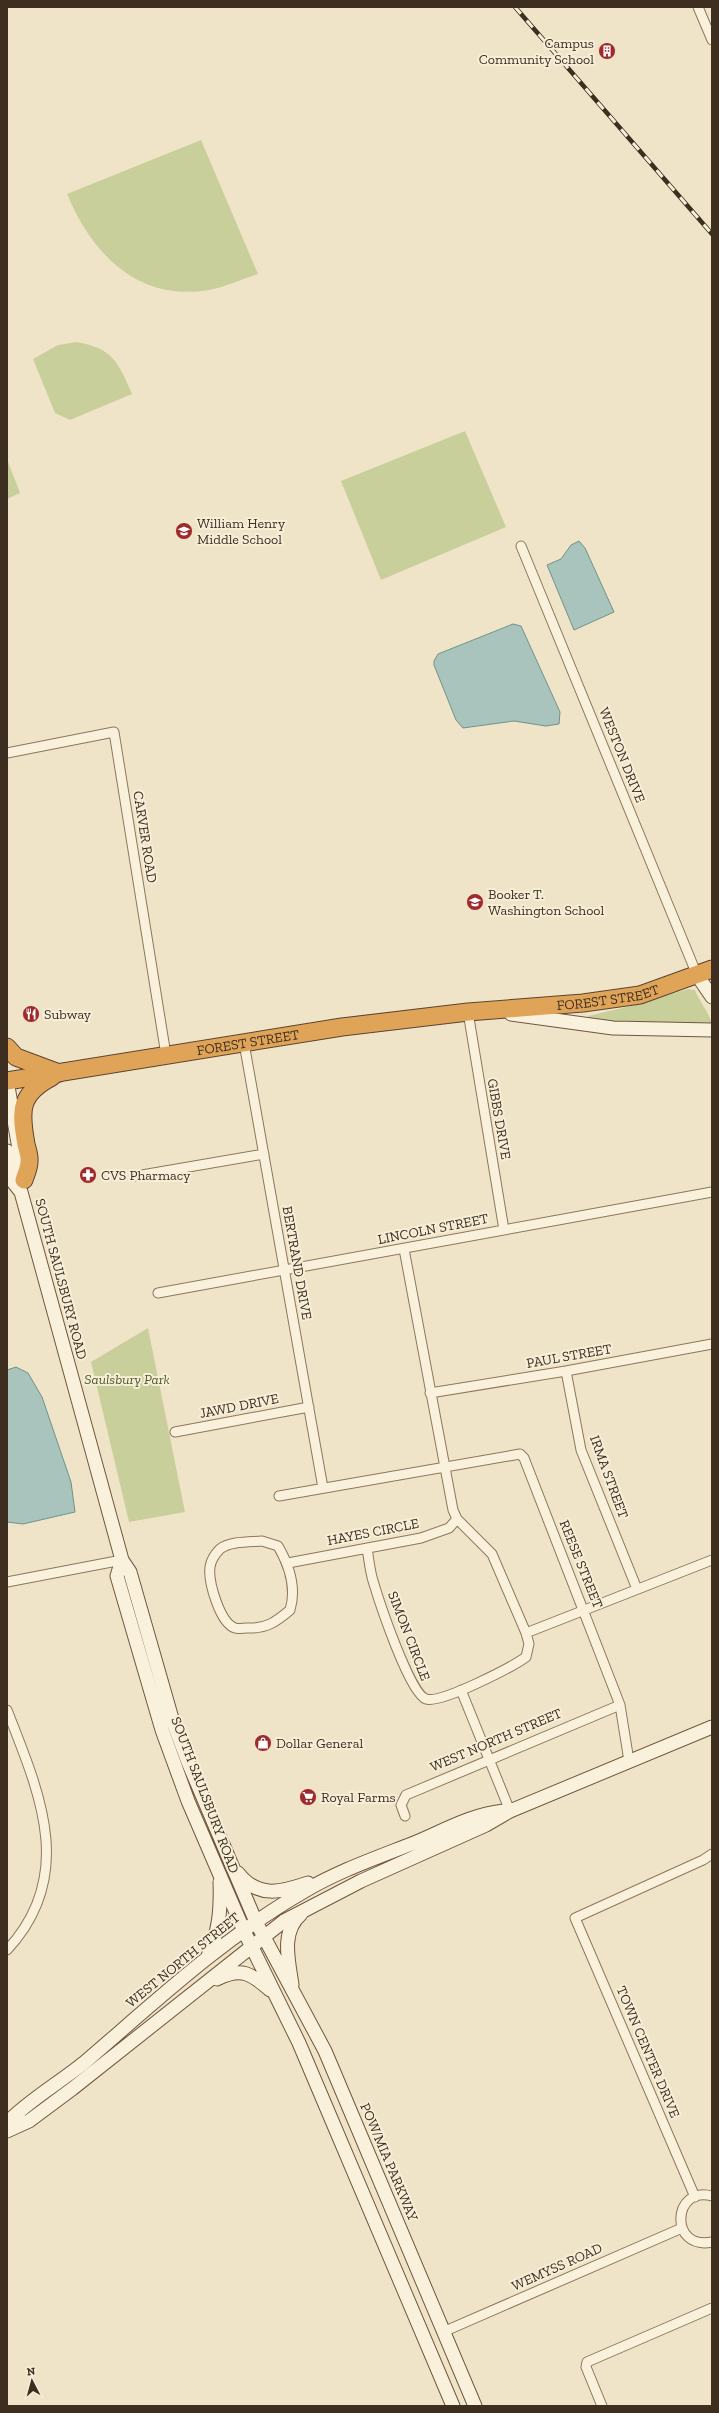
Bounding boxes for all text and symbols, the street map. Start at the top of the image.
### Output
place label: Campus Community School [479,35,594,68]
building icon: Campus Community School [597,41,617,61]
place label: William Henry Middle School [197,515,286,548]
school or university icon: William Henry Middle School [174,521,194,541]
street label: WESTON DRIVE [595,705,649,805]
street label: CARVER ROAD [129,790,161,884]
place label: Booker T. Washington School [488,886,605,919]
school or university icon: Booker T. Washington School [465,892,485,912]
street label: FOREST STREET [556,980,662,1014]
restaurant icon: Subway [21,1004,41,1024]
place label: Subway [44,1006,92,1023]
street label: FOREST STREET [195,1025,301,1059]
street label: GIBBS DRIVE [484,1077,514,1161]
pharmacy icon: CVS Pharmacy [78,1165,98,1185]
place label: CVS Pharmacy [101,1167,191,1184]
street label: SOUTH SAULSBURY ROAD [31,1197,91,1362]
street label: BERTRAND DRIVE [279,1205,315,1321]
street label: LINCOLN STREET [376,1210,490,1248]
street label: PAUL STREET [525,1340,613,1372]
park label: Saulsbury Park [84,1371,170,1388]
street label: JAWD DRIVE [198,1390,280,1422]
street label: IRMA STREET [586,1433,632,1521]
street label: HAYES CIRCLE [326,1515,420,1549]
street label: REESE STREET [556,1517,607,1611]
street label: SIMON CIRCLE [384,1589,434,1683]
street label: WEST NORTH STREET [428,1704,565,1775]
street label: SOUTH SAULSBURY ROAD [167,1714,243,1876]
shop icon: Dollar General [253,1733,273,1753]
place label: Dollar General [276,1735,364,1752]
supermarket icon: Royal Farms [298,1787,318,1807]
place label: Royal Farms [321,1789,396,1806]
street label: WEST NORTH STREET [123,1909,244,2011]
street label: TOWN CENTER DRIVE [613,1983,683,2121]
street label: POW/MIA PARKWAY [356,2100,422,2224]
street label: WEMYSS ROAD [509,2239,605,2295]
north arrow [12,2361,52,2401]
text: N [26,2365,36,2378]

